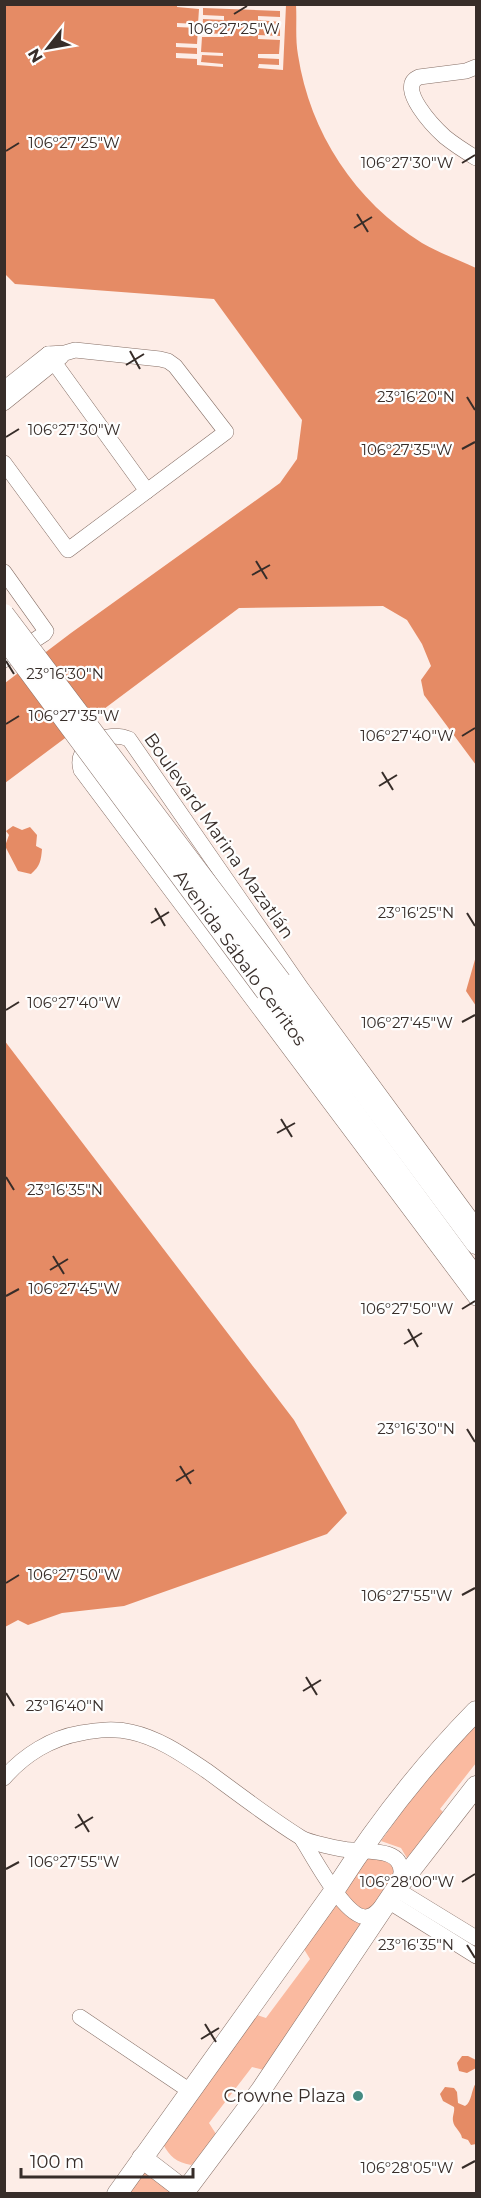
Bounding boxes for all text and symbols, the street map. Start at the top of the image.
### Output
north arrow [18,18,78,78]
text: 106°27'25"W [188,19,280,38]
text: N [24,45,47,66]
text: 106°27'25"W [28,133,120,152]
text: 106°27'30"W [361,153,454,172]
text: 23°16'20"N [377,387,455,406]
text: 106°27'30"W [28,420,121,439]
text: 106°27'35"W [361,440,453,459]
text: 23°16'30"N [26,664,104,683]
text: 106°27'35"W [28,706,120,725]
text: 106°27'40"W [360,726,454,745]
street label: Boulevard Marina Mazatlán [139,729,299,943]
street label: Avenida Sábalo Cerritos [169,866,311,1050]
text: 23°16'25"N [378,903,454,922]
text: 106°27'40"W [27,993,121,1012]
text: 106°27'45"W [361,1013,453,1032]
text: 23°16'35"N [27,1180,103,1199]
text: 106°27'45"W [28,1279,120,1298]
text: 106°27'50"W [361,1299,454,1318]
text: 23°16'30"N [377,1419,455,1438]
text: 106°27'50"W [28,1565,121,1584]
text: 106°27'55"W [362,1586,453,1605]
text: 23°16'40"N [26,1696,104,1715]
text: 106°27'55"W [29,1852,120,1871]
text: 106°28'00"W [360,1872,455,1891]
text: 23°16'35"N [378,1935,454,1954]
place label: Crowne Plaza [223,2085,346,2107]
marker: Crowne Plaza [351,2089,365,2103]
scale bar [21,2141,194,2179]
text: 100 m [30,2151,84,2173]
text: 106°28'05"W [361,2158,454,2177]

